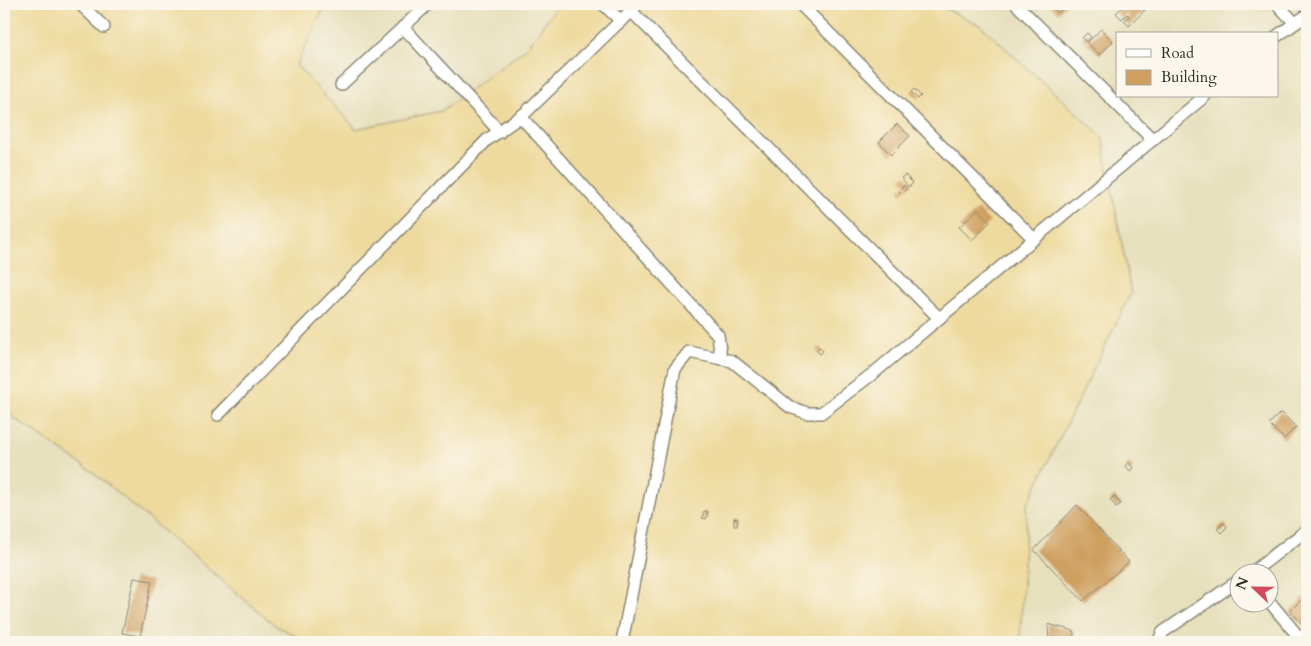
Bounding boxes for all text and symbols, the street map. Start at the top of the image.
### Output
legend [1116,32,1278,98]
text: Road [1161,43,1194,63]
text: Building [1161,67,1217,87]
north arrow [1228,564,1278,614]
text: N [1231,574,1253,593]

